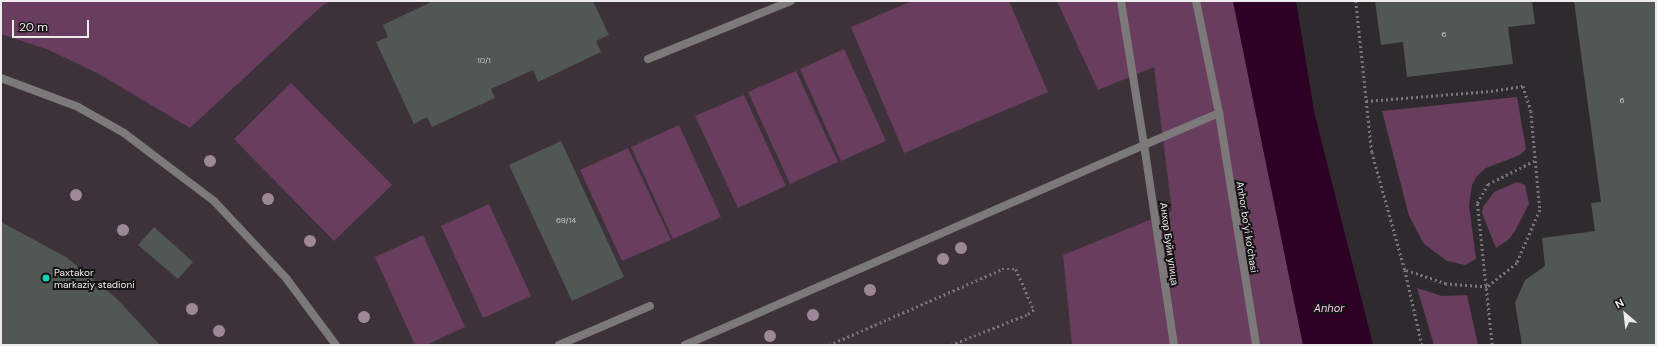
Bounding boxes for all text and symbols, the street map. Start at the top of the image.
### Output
scale bar [14,12,91,38]
text: 20 m [19,19,48,35]
house number: 6 [1441,30,1447,40]
house number: 10/1 [477,56,491,66]
house number: 6 [1619,96,1625,106]
street label: Anhor bo‘yi ko‘chasi [1234,180,1260,274]
street label: Анхор Буйи улица [1157,202,1181,286]
house number: 69/14 [556,216,576,226]
place label: Paxtakor markaziy stadioni [54,266,135,290]
marker: Paxtakor markaziy stadioni [41,273,51,283]
north arrow [1605,294,1645,334]
text: N [1613,295,1626,311]
water label: Anhor [1314,301,1344,315]

